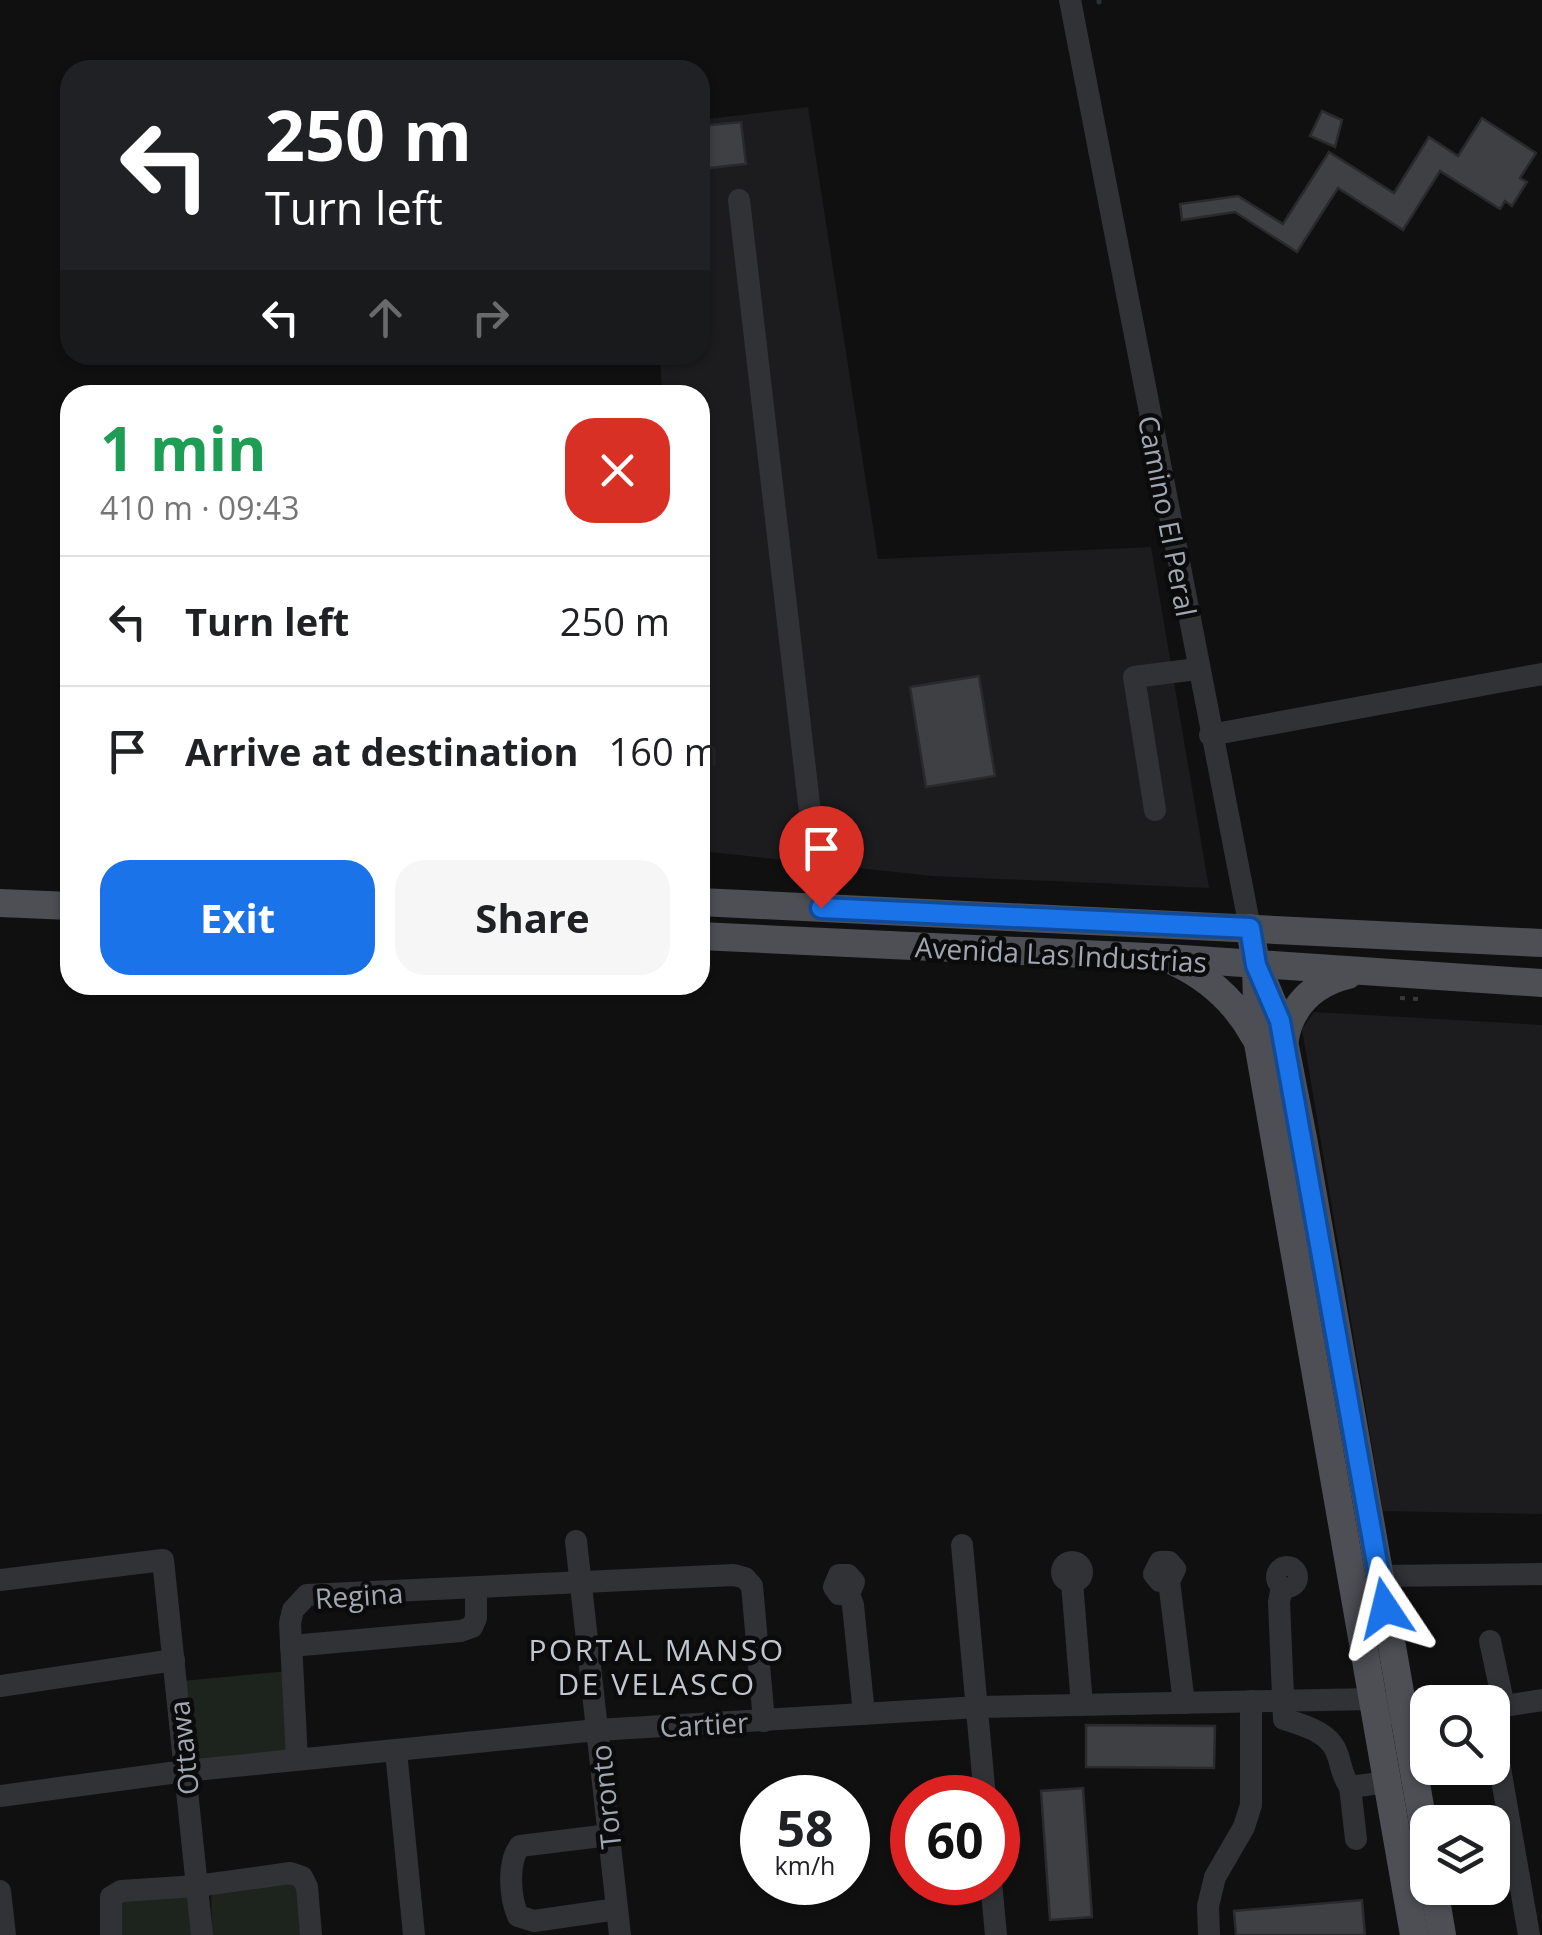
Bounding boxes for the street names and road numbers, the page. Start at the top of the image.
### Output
street label: Camino El Peral [1130,412,1206,620]
street label: Avenida Las Industrias [914,927,1208,981]
street label: Regina [314,1573,404,1617]
street label: Ottawa [159,1699,207,1797]
street label: Cartier [659,1703,750,1745]
street label: Toronto [581,1743,629,1851]

